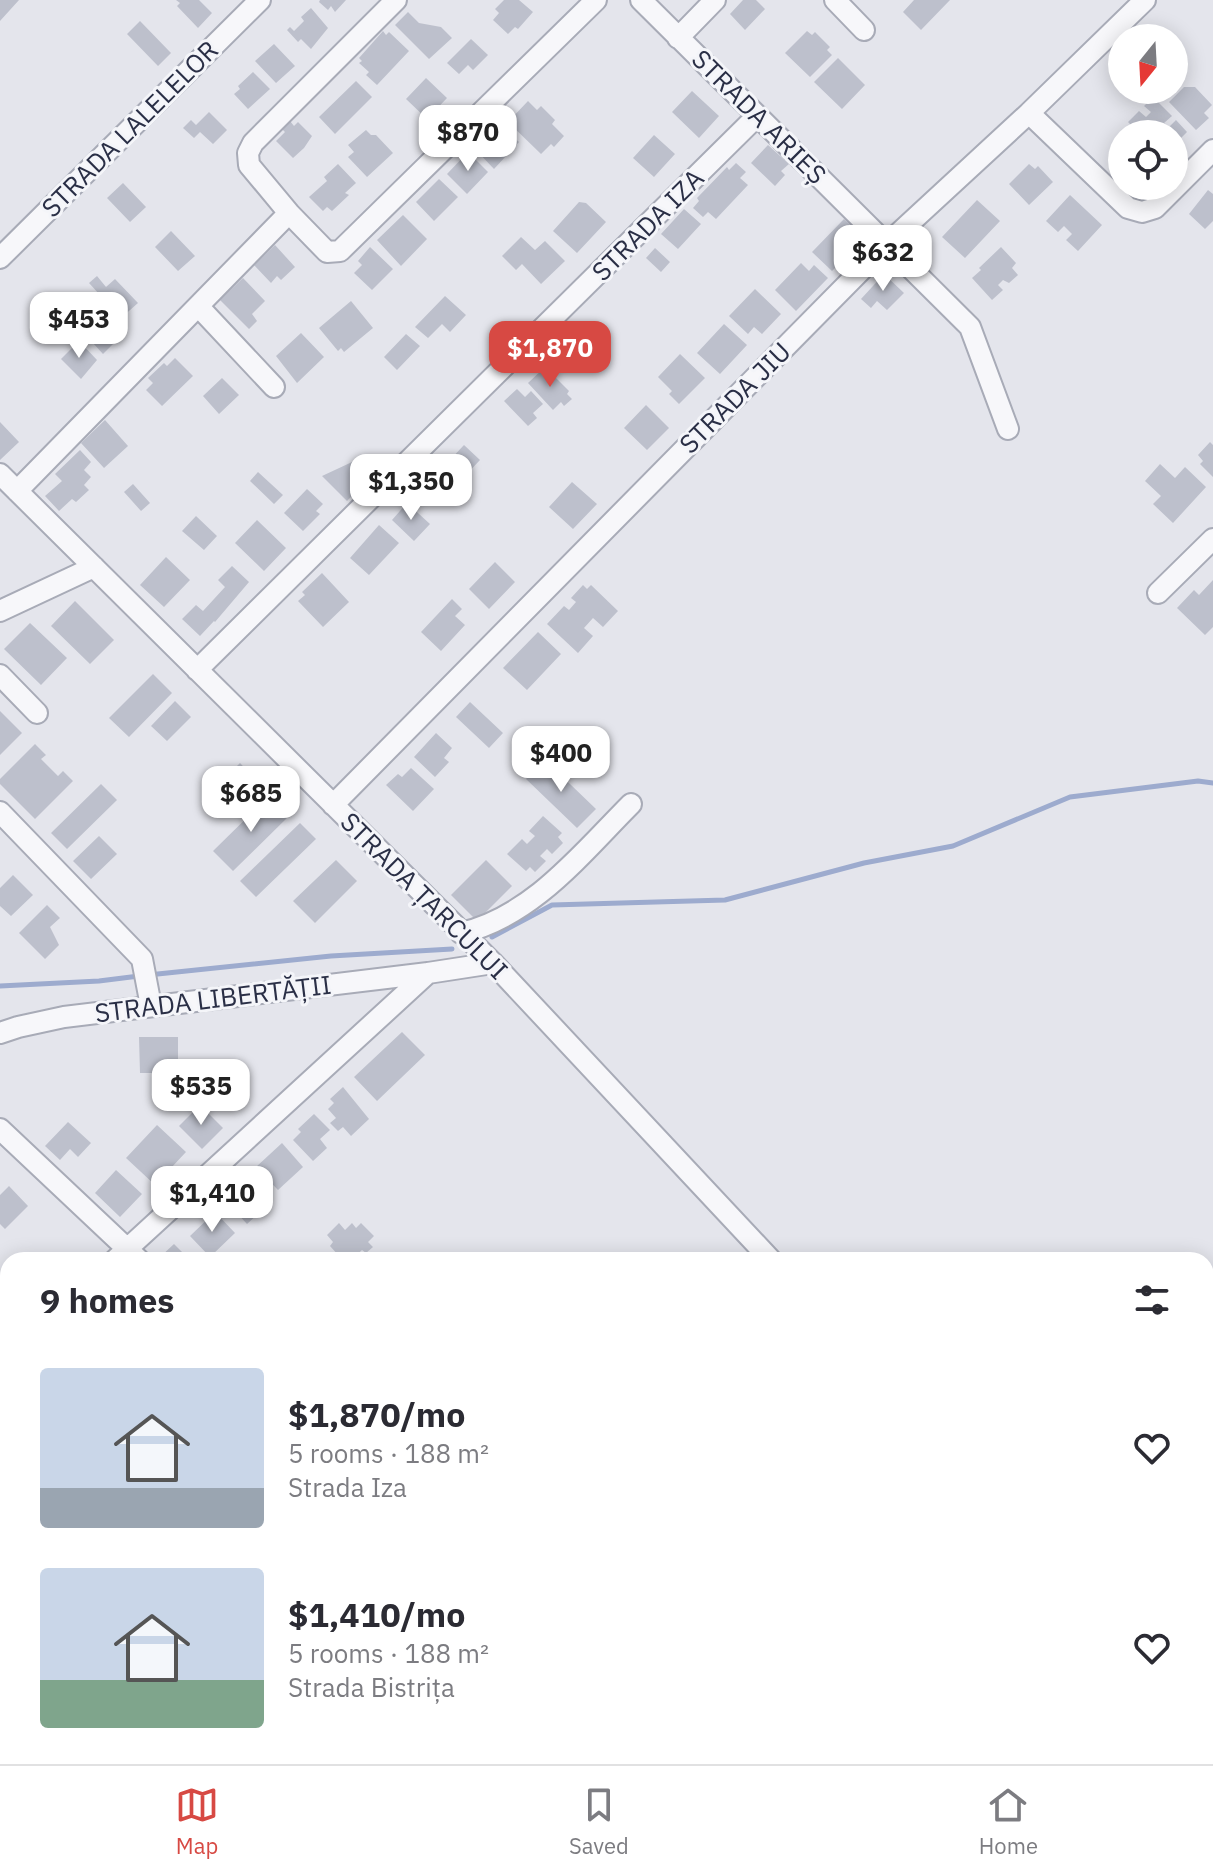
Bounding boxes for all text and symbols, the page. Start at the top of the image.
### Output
north arrow [1108,24,1188,104]
map controls [1108,24,1188,200]
street label: STRADA LALELELOR [34,33,225,224]
street label: STRADA ARIEȘ [685,42,834,191]
pin: $870 [421,105,515,173]
text: $870 [437,114,499,148]
button: locate [1108,120,1188,200]
street label: STRADA IZA [584,161,711,288]
pin: $632 [836,225,930,293]
text: $632 [852,234,914,268]
pin: $453 [32,292,126,360]
text: $453 [48,301,110,335]
pin: $1,870 [485,321,615,389]
text: $1,870 [507,330,593,364]
street label: STRADA JIU [671,334,797,460]
pin: $1,350 [346,454,476,522]
text: $1,350 [368,463,454,497]
pin: $400 [514,726,608,794]
text: $400 [530,735,592,769]
pin: $685 [204,766,298,834]
text: $685 [220,775,282,809]
street label: STRADA ȚARCULUI [334,804,516,986]
street label: STRADA LIBERTĂȚII [93,967,333,1029]
pin: $535 [154,1059,248,1127]
text: $535 [170,1068,232,1102]
pin: $1,410 [147,1166,277,1234]
text: $1,410 [169,1175,255,1209]
text: 9 homes [40,1278,175,1322]
icon: filters [1130,1278,1174,1322]
text: $1,870/mo [288,1392,465,1436]
icon: home [104,1400,200,1496]
icon: heart [1130,1426,1174,1470]
text: 5 rooms · 188 m² [288,1436,489,1470]
text: Strada Iza [288,1470,407,1504]
text: $1,410/mo [288,1592,465,1636]
icon: home [104,1600,200,1696]
icon: heart [1130,1626,1174,1670]
text: 5 rooms · 188 m² [288,1636,489,1670]
text: Strada Bistrița [288,1670,455,1704]
tab: Map [175,1783,219,1860]
tab: Saved [569,1783,629,1860]
tab: Home [979,1783,1038,1860]

